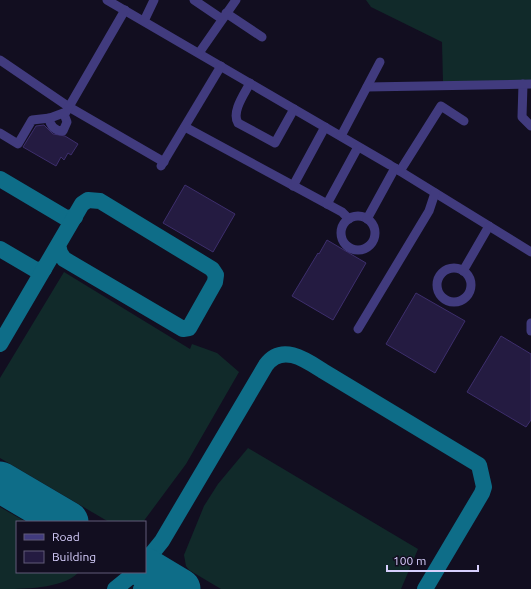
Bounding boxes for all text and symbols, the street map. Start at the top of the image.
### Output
legend [16,521,146,573]
text: Road [52,530,80,543]
scale bar [387,547,478,573]
text: Building [52,550,96,563]
text: 100 m [393,554,426,567]

